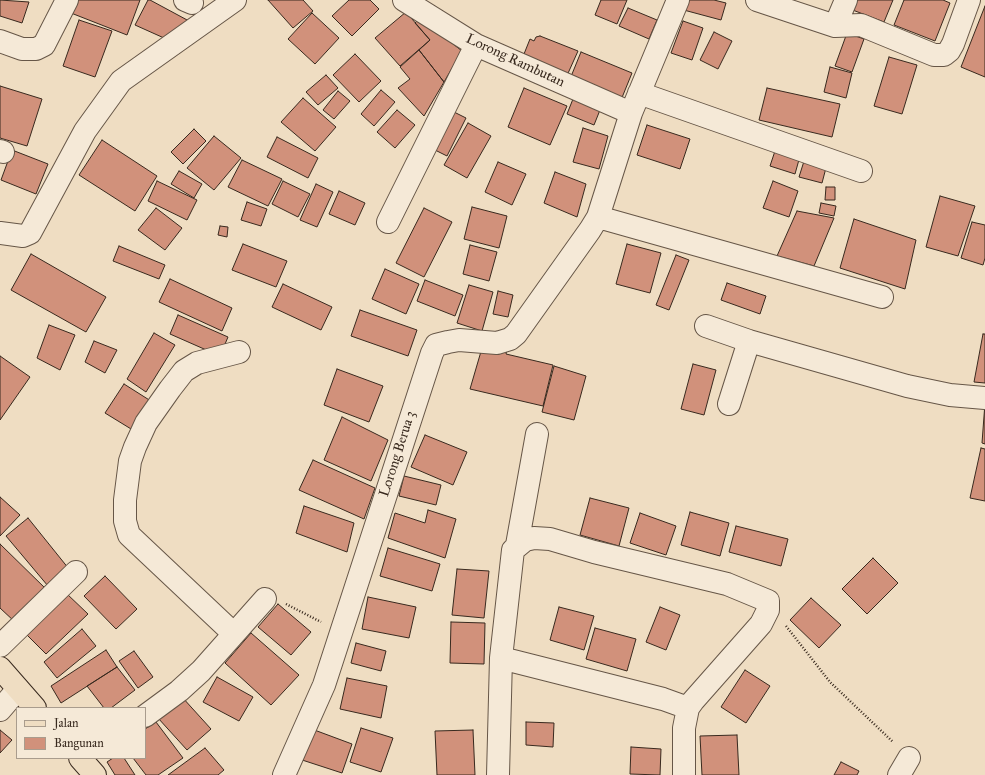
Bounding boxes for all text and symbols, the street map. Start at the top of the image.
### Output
street label: Lorong Rambutan [463,31,567,91]
street label: Lorong Berua 3 [376,409,420,499]
legend [16,707,146,759]
text: Jalan [54,716,78,730]
text: Bangunan [54,736,104,750]

